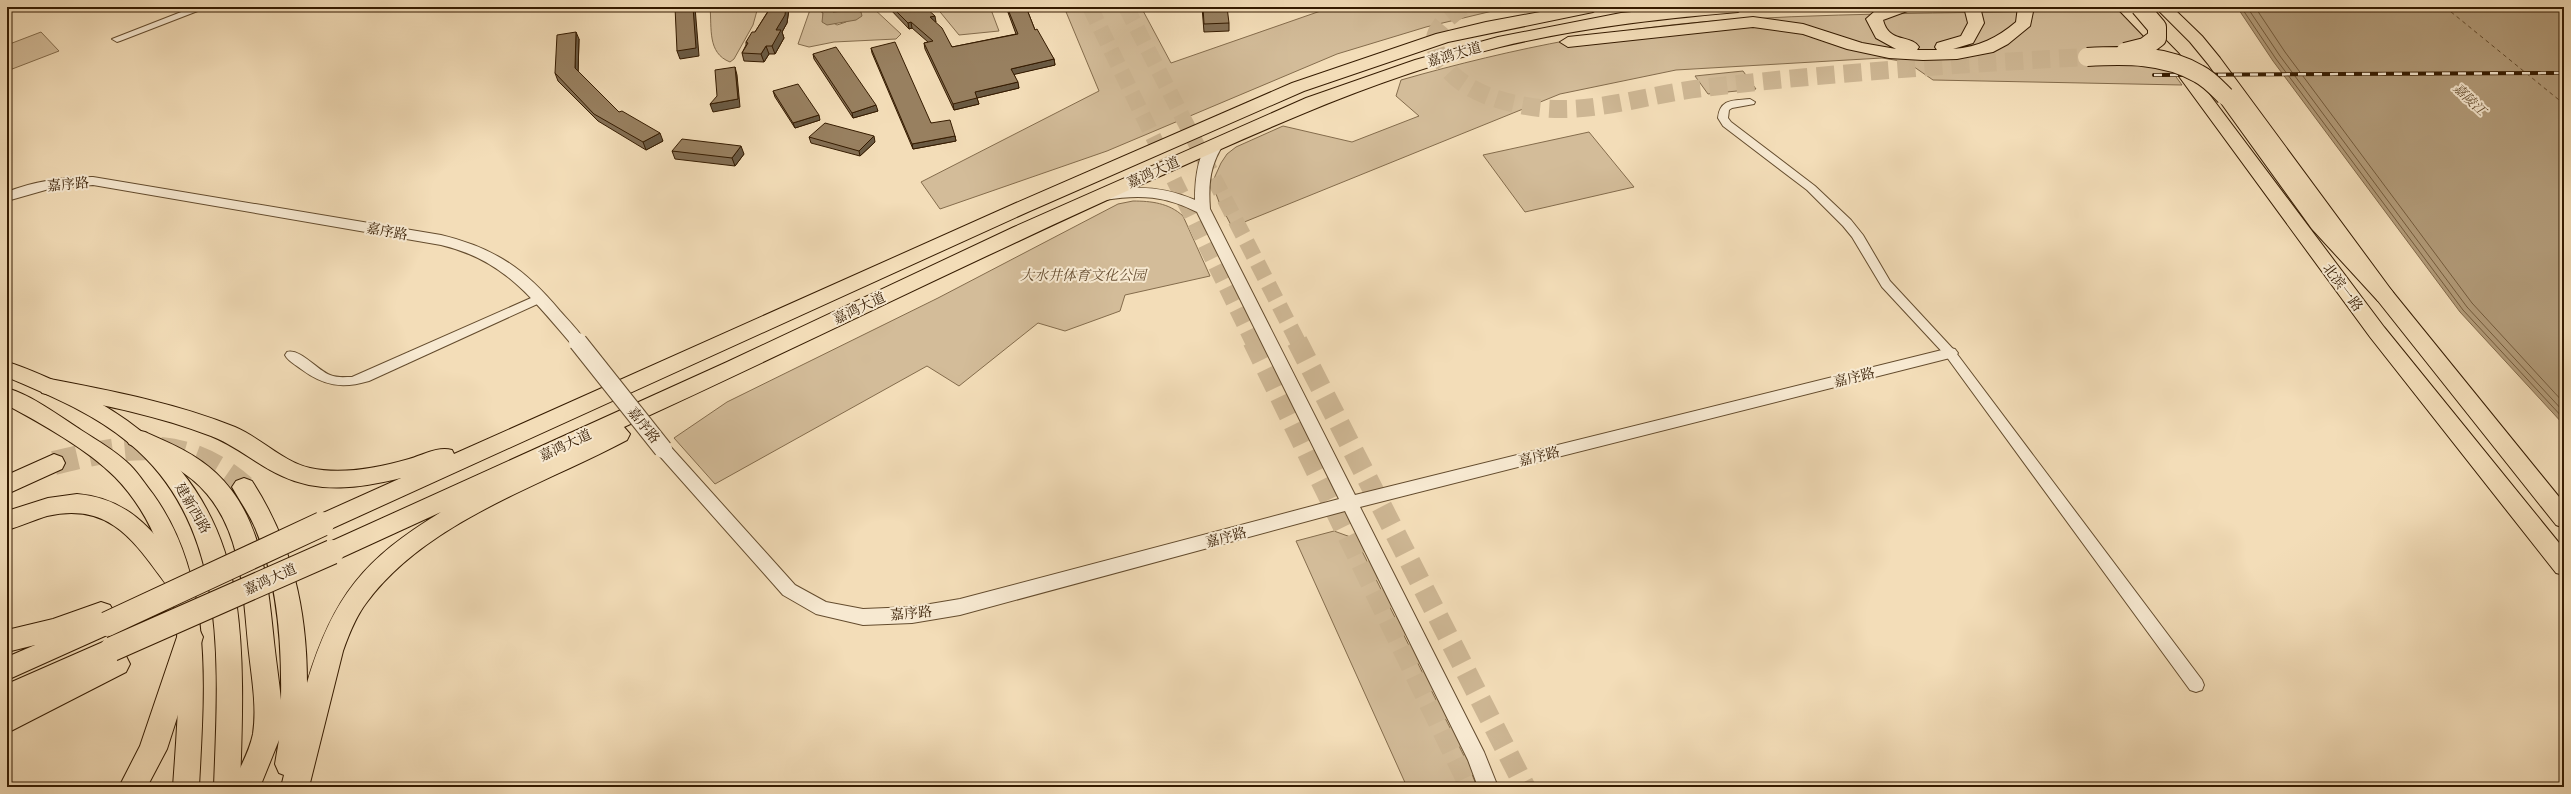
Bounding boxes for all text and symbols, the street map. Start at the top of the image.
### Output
street label: 嘉鸿大道 [1425,38,1483,70]
water label: 嘉陵江 [2450,80,2491,120]
street label: 嘉鸿大道 [1124,152,1182,192]
street label: 嘉序路 [46,173,90,195]
street label: 嘉序路 [365,218,409,244]
street label: 北滨一路 [2319,259,2367,315]
park label: 大水井体育文化公园 [1020,266,1148,284]
street label: 嘉鸿大道 [830,288,888,328]
street label: 嘉序路 [1831,363,1877,391]
street label: 嘉序路 [624,403,664,447]
street label: 嘉鸿大道 [536,425,594,465]
street label: 嘉序路 [1516,442,1562,470]
street label: 建新西路 [171,479,215,537]
street label: 嘉序路 [1203,523,1249,551]
street label: 嘉鸿大道 [241,559,299,599]
street label: 嘉序路 [889,602,933,624]

